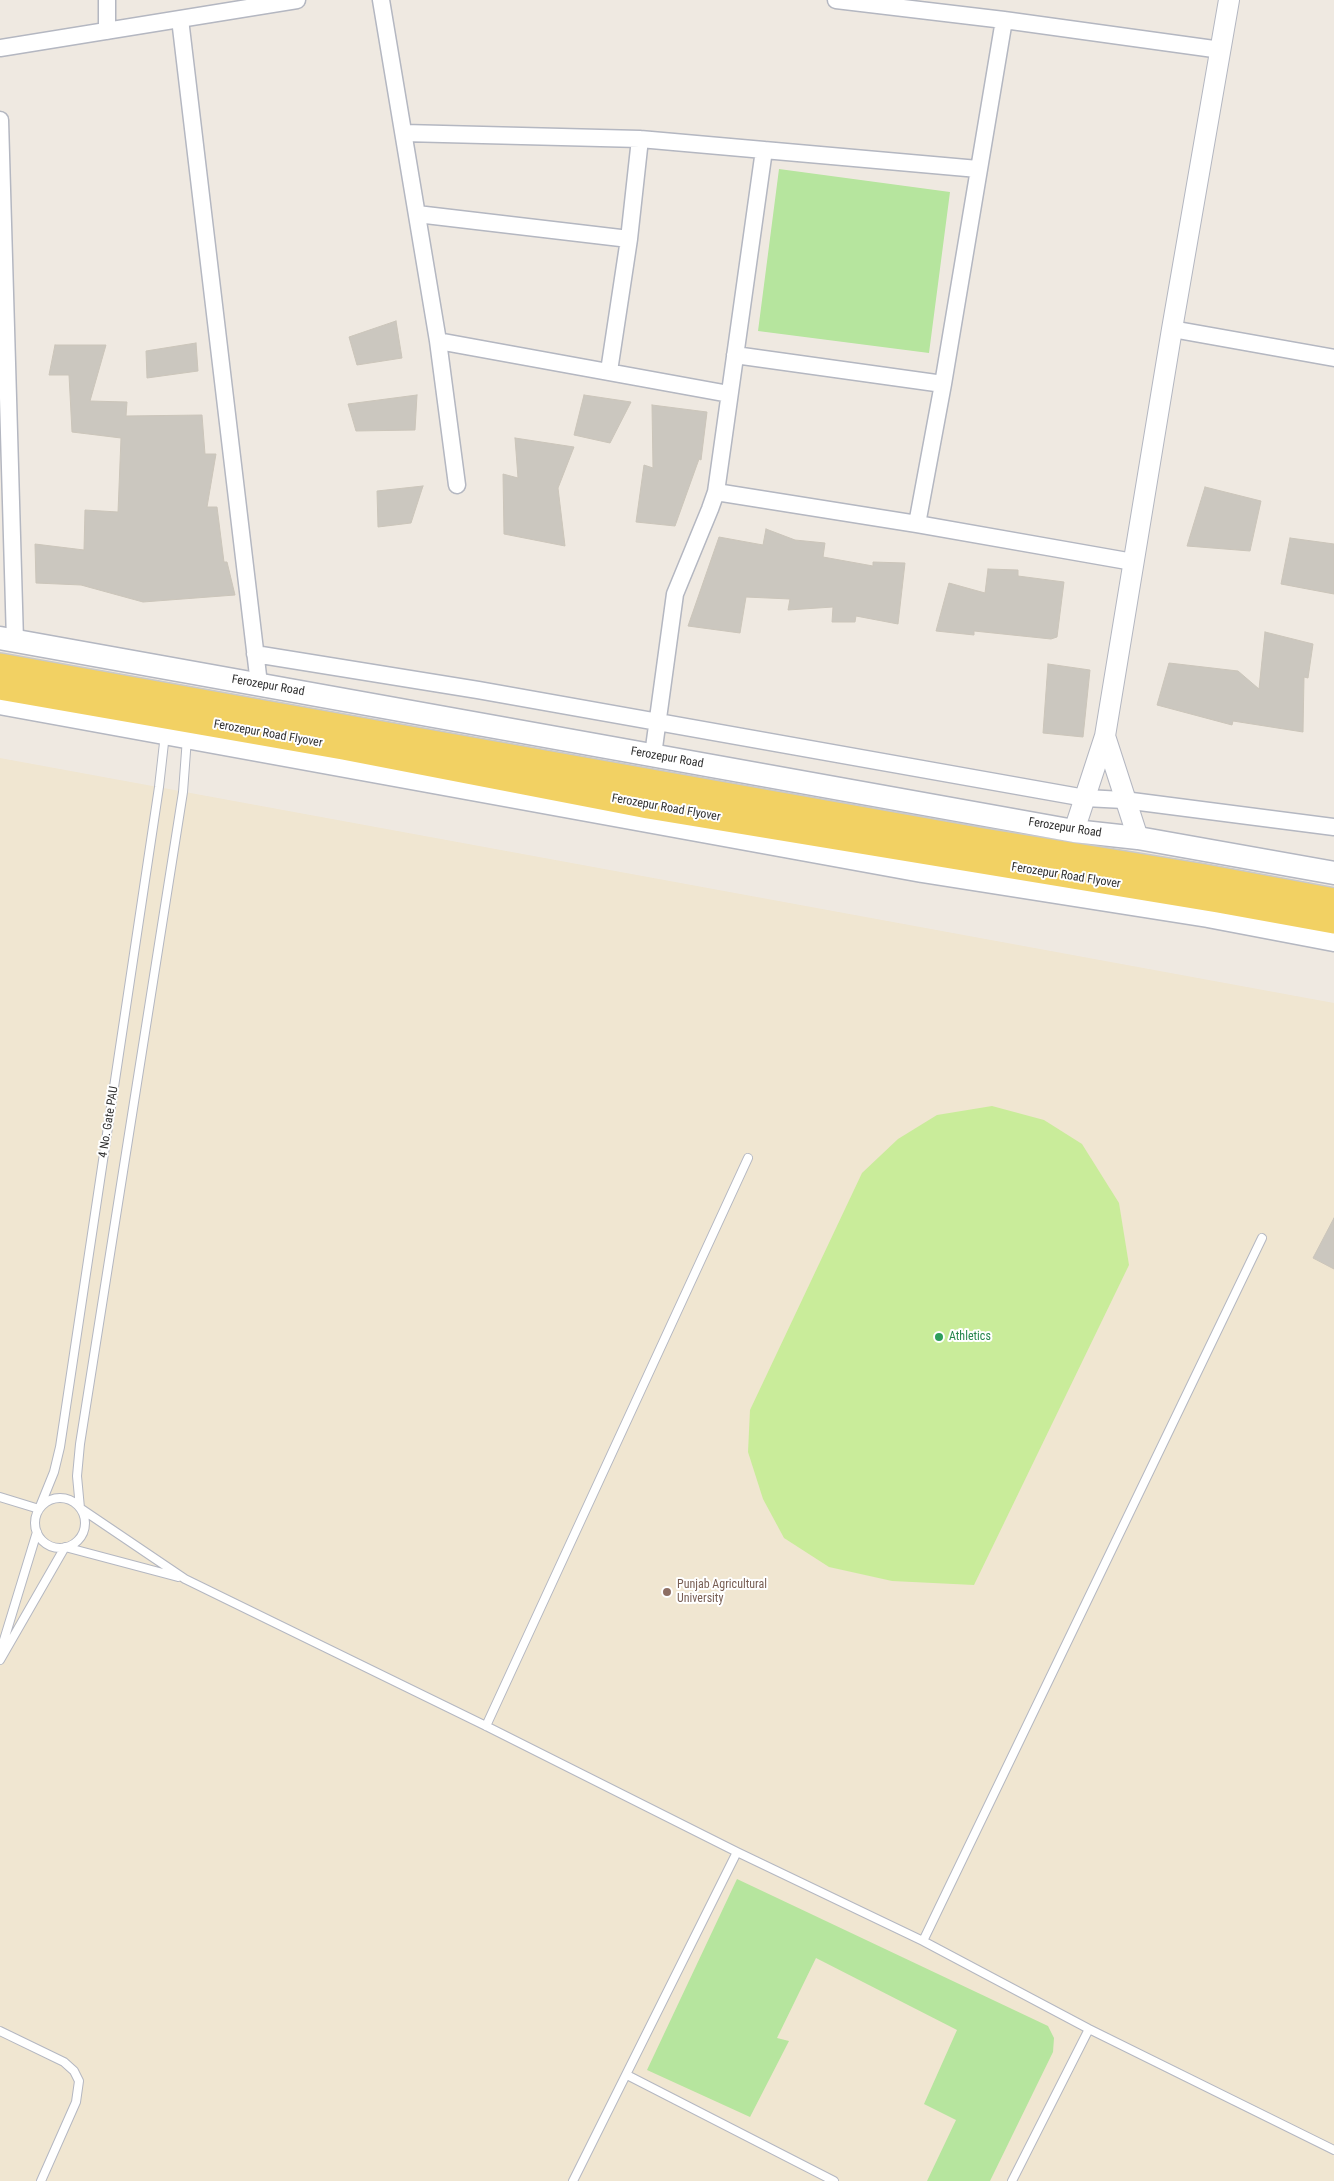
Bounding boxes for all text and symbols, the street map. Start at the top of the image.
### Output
street label: Ferozepur Road [230,673,306,699]
street label: Ferozepur Road Flyover [212,717,324,751]
street label: Ferozepur Road [629,745,705,771]
street label: Ferozepur Road Flyover [610,791,722,825]
street label: Ferozepur Road [1027,815,1103,841]
street label: Ferozepur Road Flyover [1010,860,1122,892]
street label: 4 No. Gate PAU [96,1085,122,1159]
place label: Athletics [949,1330,991,1344]
marker: Athletics [933,1331,945,1343]
place label: Punjab Agricultural University [677,1578,767,1606]
marker: Punjab Agricultural University [661,1586,673,1598]

